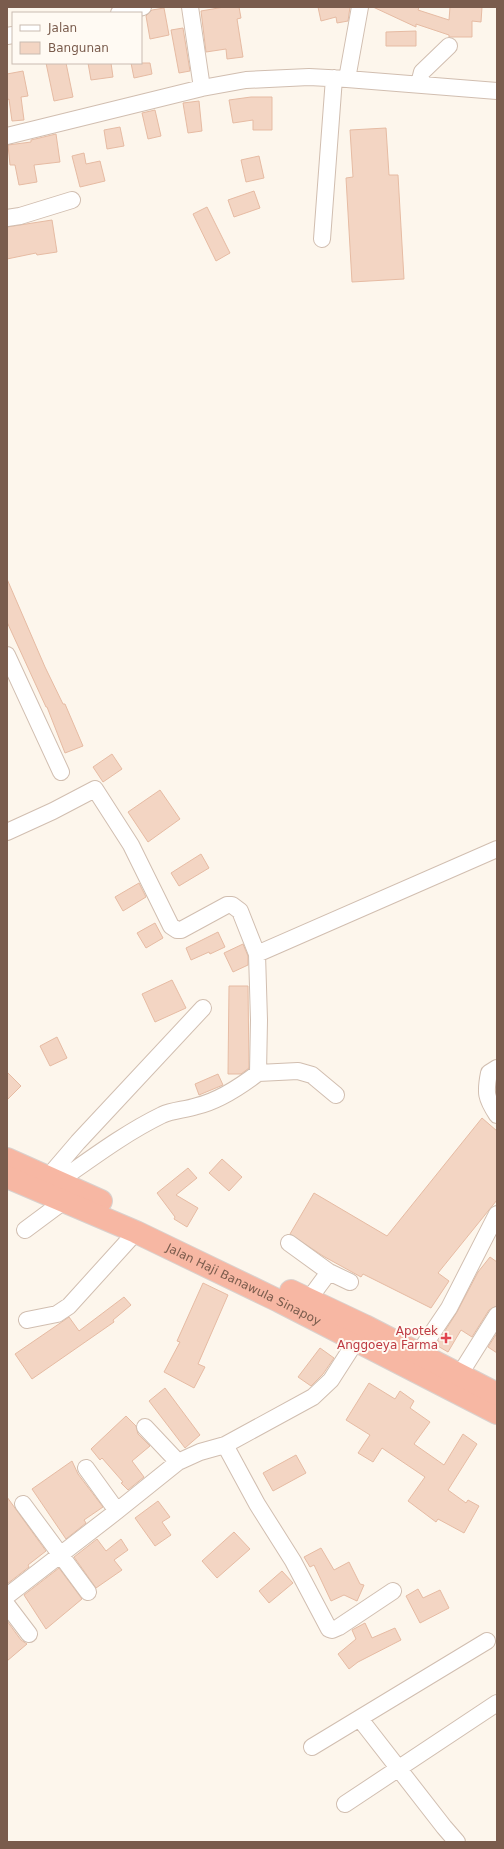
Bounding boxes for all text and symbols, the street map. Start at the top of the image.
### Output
legend [12,12,142,64]
text: Jalan [47,21,77,35]
text: Bangunan [48,41,109,55]
street label: Jalan Haji Banawula Sinapoy [163,1240,323,1328]
place label: Apotek Anggoeya Farma [337,1324,438,1352]
marker: Apotek Anggoeya Farma [441,1333,451,1343]

